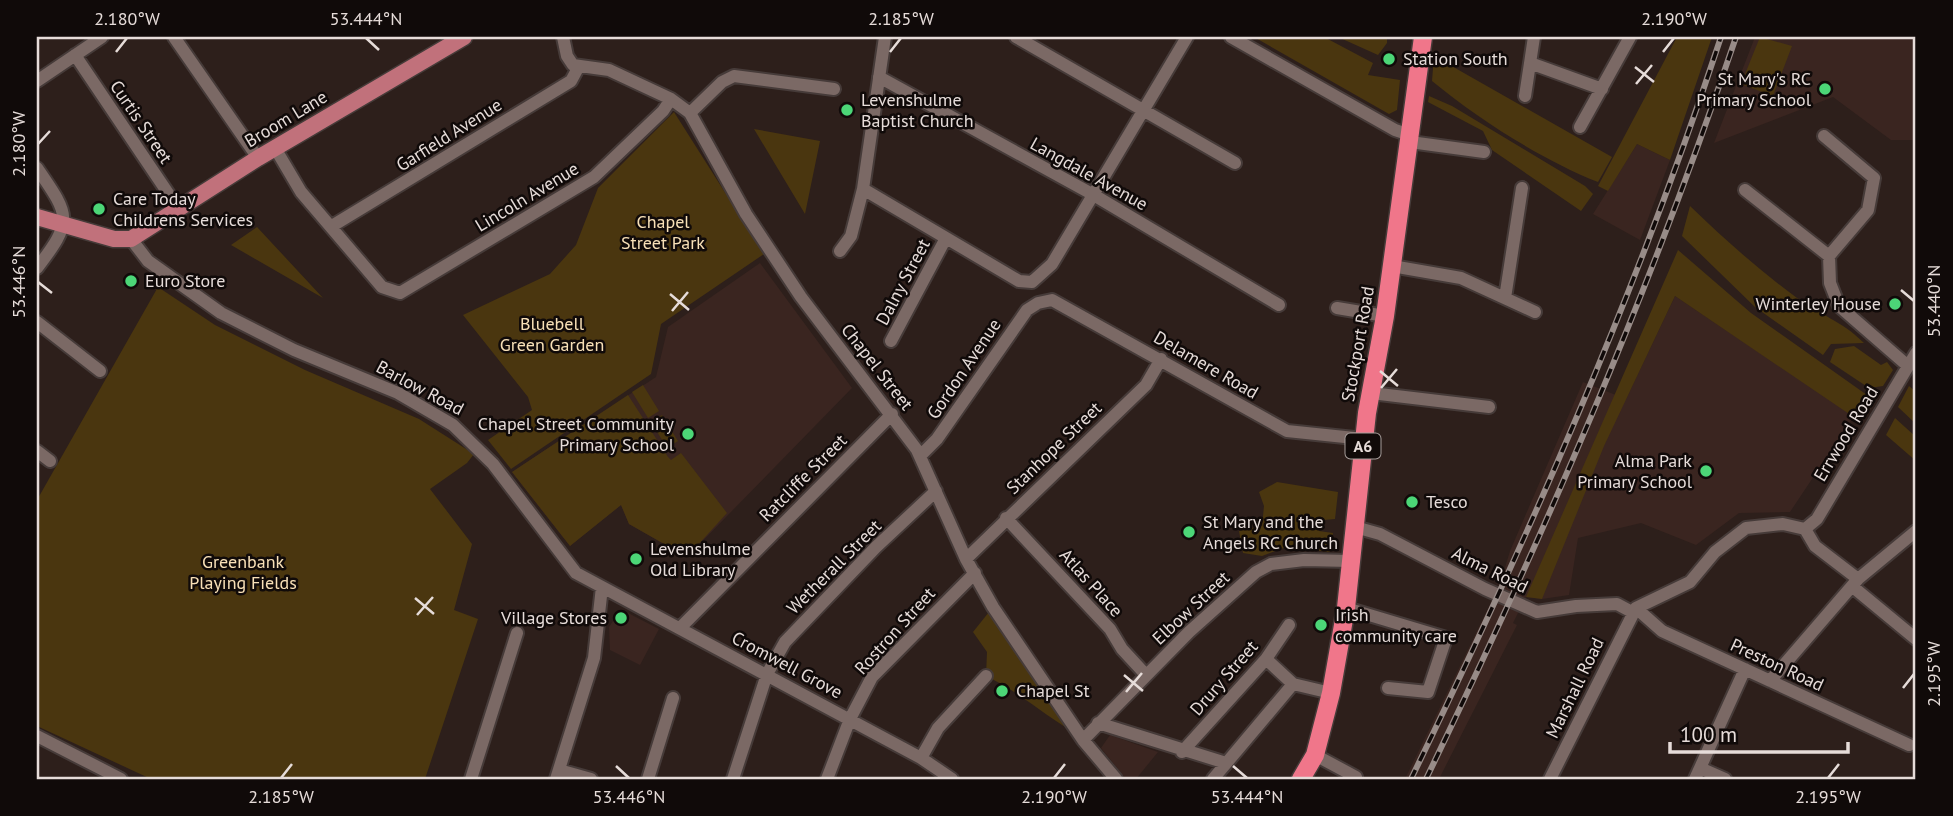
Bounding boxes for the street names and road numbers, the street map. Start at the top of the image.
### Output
street label: Curtis Street [105,76,178,168]
street label: Broom Lane [240,85,331,152]
street label: Garfield Avenue [392,93,506,176]
street label: Langdale Avenue [1026,132,1152,215]
street label: Lincoln Avenue [471,157,583,237]
street label: Dalny Street [870,235,935,329]
street label: Stockport Road [1336,284,1379,403]
street label: Gordon Avenue [922,314,1006,423]
street label: Chapel Street [836,319,918,415]
street label: Delamere Road [1150,325,1263,404]
street label: Barlow Road [372,355,468,420]
street label: Errwood Road [1808,382,1883,485]
street label: Stanhope Street [1001,396,1106,499]
street label: Ratcliffe Street [754,429,851,526]
road number: A6 [1346,434,1380,458]
street label: Wetherall Street [781,514,886,619]
street label: Alma Road [1448,541,1532,598]
street label: Atlas Place [1055,544,1128,622]
street label: Elbow Street [1147,566,1234,649]
street label: Rostron Street [849,582,940,679]
street label: Cromwell Grove [728,626,847,703]
street label: Preston Road [1727,633,1828,696]
street label: Marshall Road [1540,634,1609,742]
street label: Drury Street [1185,635,1263,720]

